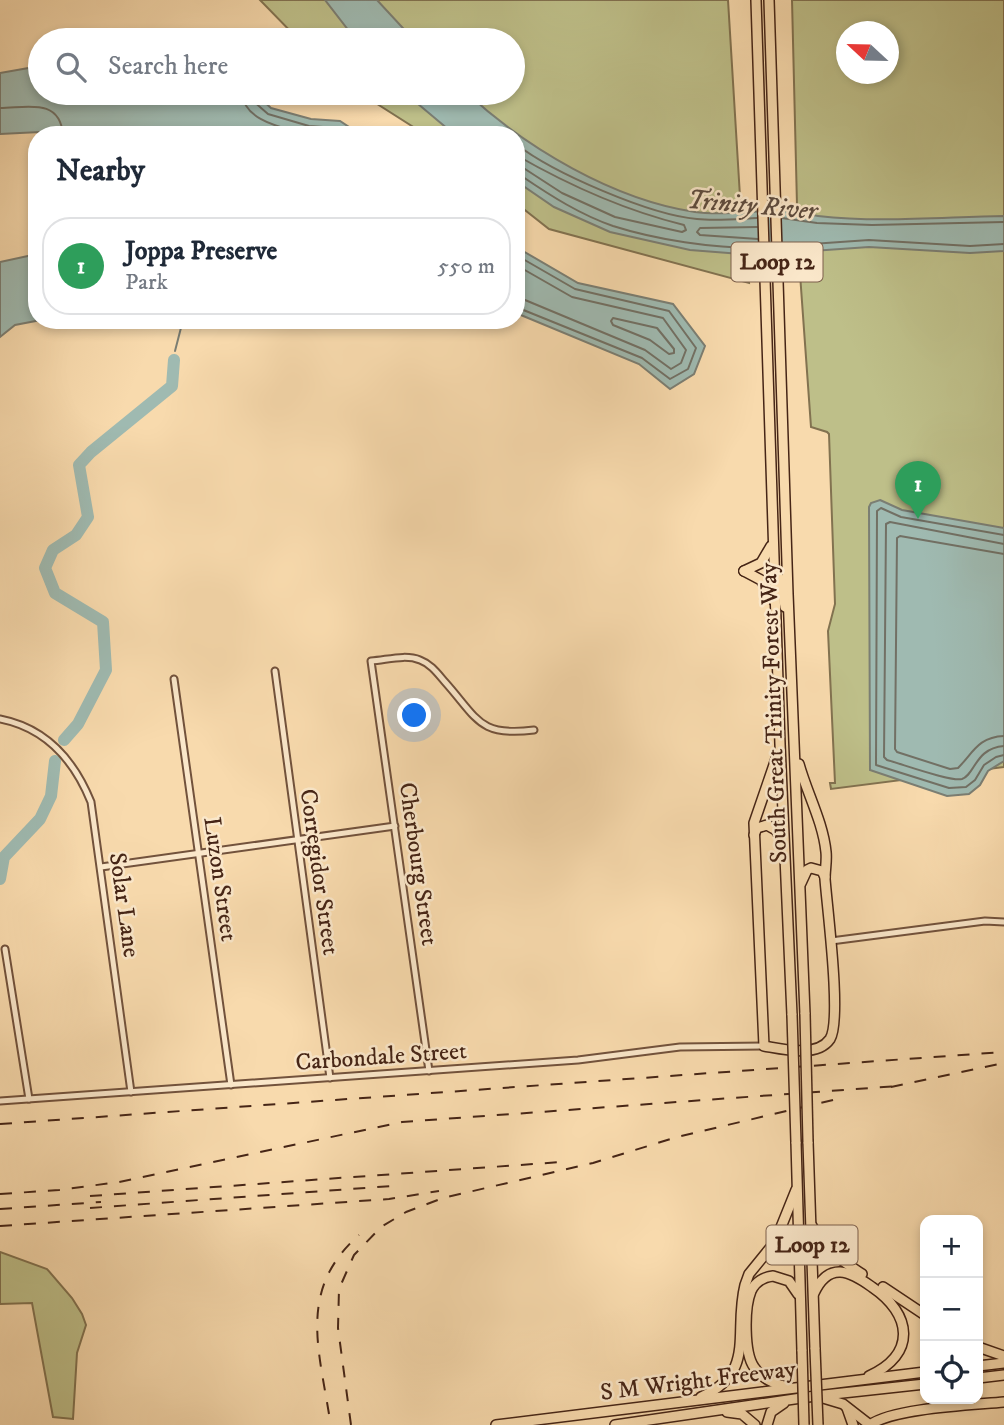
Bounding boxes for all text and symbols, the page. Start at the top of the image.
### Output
north arrow [836,21,899,84]
search box [28,28,525,105]
icon: search [52,48,90,86]
text: Search here [108,50,228,83]
text: Nearby [56,153,145,190]
water label: Trinity River [686,184,820,228]
text: Joppa Preserve [125,235,277,268]
road number: Loop 12 [732,243,822,282]
text: 1 [77,252,85,281]
text: 550 m [438,252,495,281]
text: Park [125,268,168,297]
pin: 1 [895,461,941,519]
street label: South Great Trinity Forest Way [754,562,794,864]
your location [397,698,431,732]
street label: Cherbourg Street [392,781,444,948]
street label: Corregidor Street [292,787,346,957]
street label: Luzon Street [196,815,244,943]
street label: Solar Lane [102,851,146,959]
street label: Carbondale Street [294,1036,468,1078]
map controls [920,1215,983,1404]
button: + [920,1215,983,1278]
road number: Loop 12 [766,1226,858,1264]
button: − [920,1278,983,1341]
button: locate [920,1341,983,1404]
street label: S M Wright Freeway [599,1354,798,1408]

